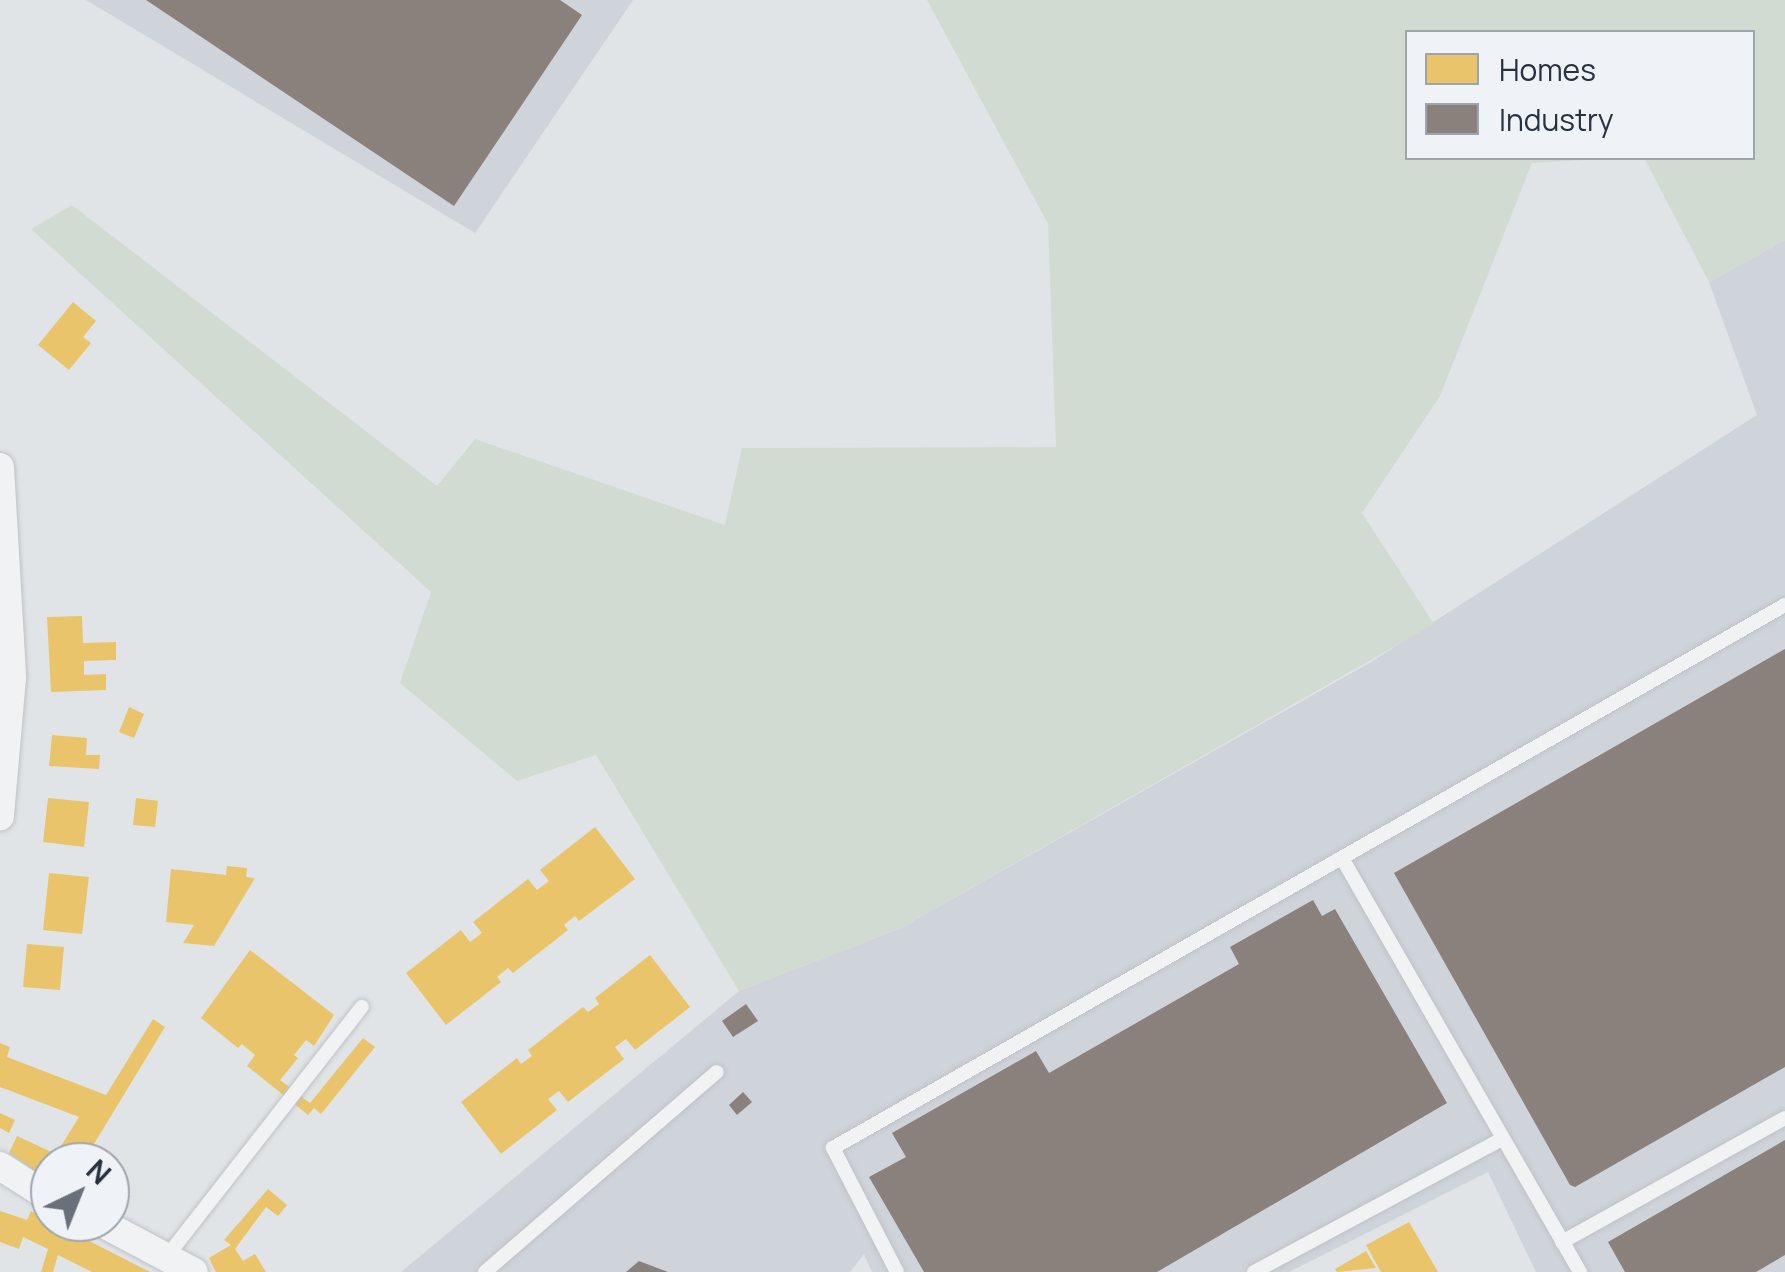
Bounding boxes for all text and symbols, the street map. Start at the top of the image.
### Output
legend [1405,30,1755,160]
text: Homes [1499,49,1596,90]
text: Industry [1499,99,1614,140]
north arrow [30,1142,130,1242]
text: N [79,1151,119,1192]

